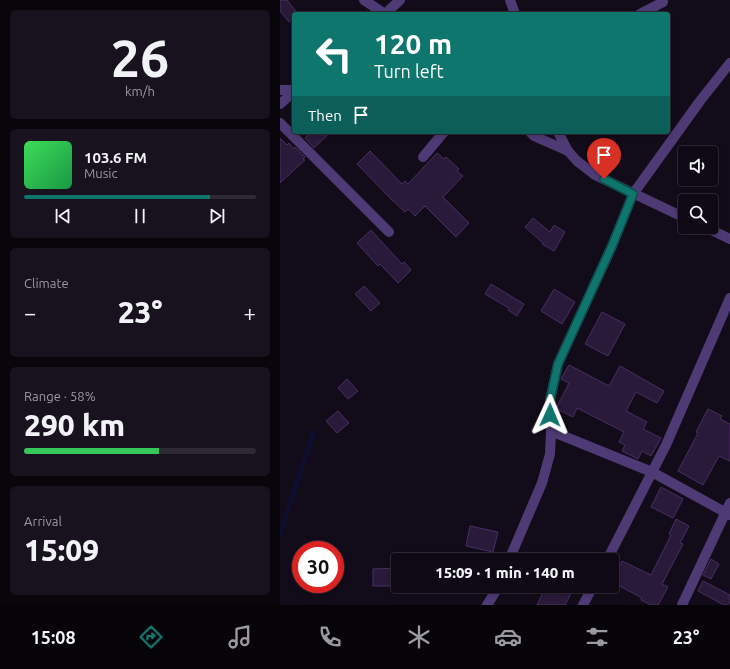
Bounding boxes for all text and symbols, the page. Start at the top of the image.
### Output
icon: left [308,28,360,80]
text: 120 m [374,28,452,59]
text: 26 [111,29,169,87]
text: Turn left [374,61,444,81]
text: km/h [125,84,155,98]
icon: arrive [350,104,372,126]
text: Then [308,107,342,124]
pin [587,138,621,179]
icon: arrive [593,144,615,166]
map controls [678,146,718,234]
button: sound [678,146,718,186]
text: 103.6 FM [84,149,147,166]
text: Music [84,166,118,180]
button: search [678,194,718,234]
icon: previous [52,205,74,227]
icon: pause [129,205,151,227]
icon: next [206,205,228,227]
text: Climate [24,276,69,290]
text: 23° [118,295,162,329]
text: − [24,300,36,325]
text: + [244,300,256,325]
text: Range · 58% [24,389,96,403]
position arrow [529,394,571,436]
text: 290 km [24,408,125,442]
text: Arrival [24,514,62,528]
text: 15:09 [24,533,99,567]
speed limit sign: 30 [292,541,344,593]
text: 15:09 · 1 min · 140 m [435,564,575,581]
icon: directions [137,623,165,651]
icon: music [226,623,254,651]
icon: phone [316,623,344,651]
icon: climate [405,623,433,651]
icon: car [494,623,522,651]
icon: filters [583,623,611,651]
text: 15:08 [31,627,76,647]
text: 23° [673,627,699,647]

